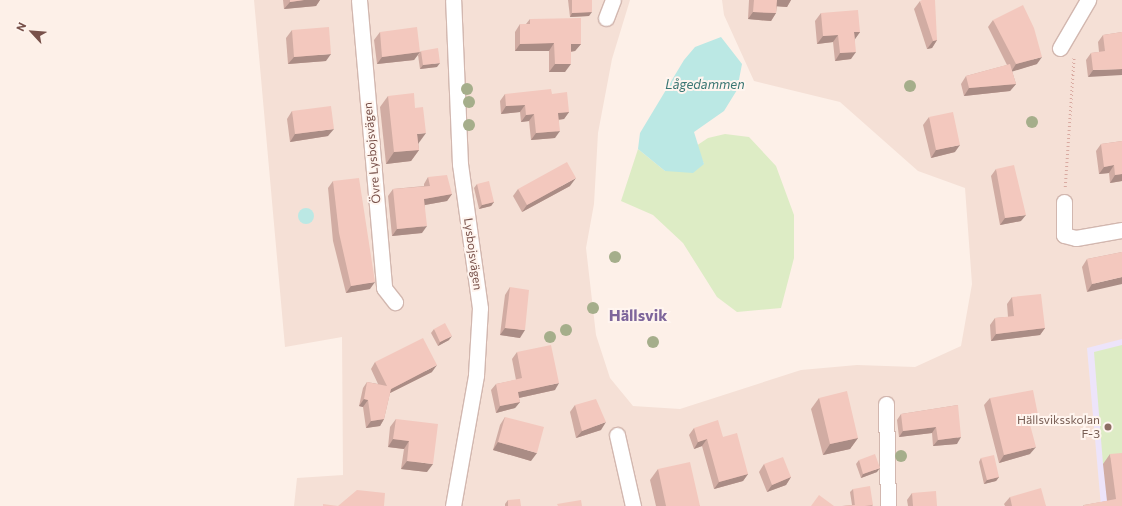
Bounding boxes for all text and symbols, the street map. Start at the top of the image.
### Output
north arrow [12,12,52,52]
text: N [13,20,28,33]
water label: Lågedammen [665,76,745,92]
street label: Övre Lysbojsvägen [360,102,384,204]
street label: Lysbojsvägen [461,217,485,291]
district label: Hällsvik [609,305,667,325]
place label: Hällsviksskolan F-3 [1017,413,1100,441]
marker: Hällsviksskolan F-3 [1103,422,1113,432]

